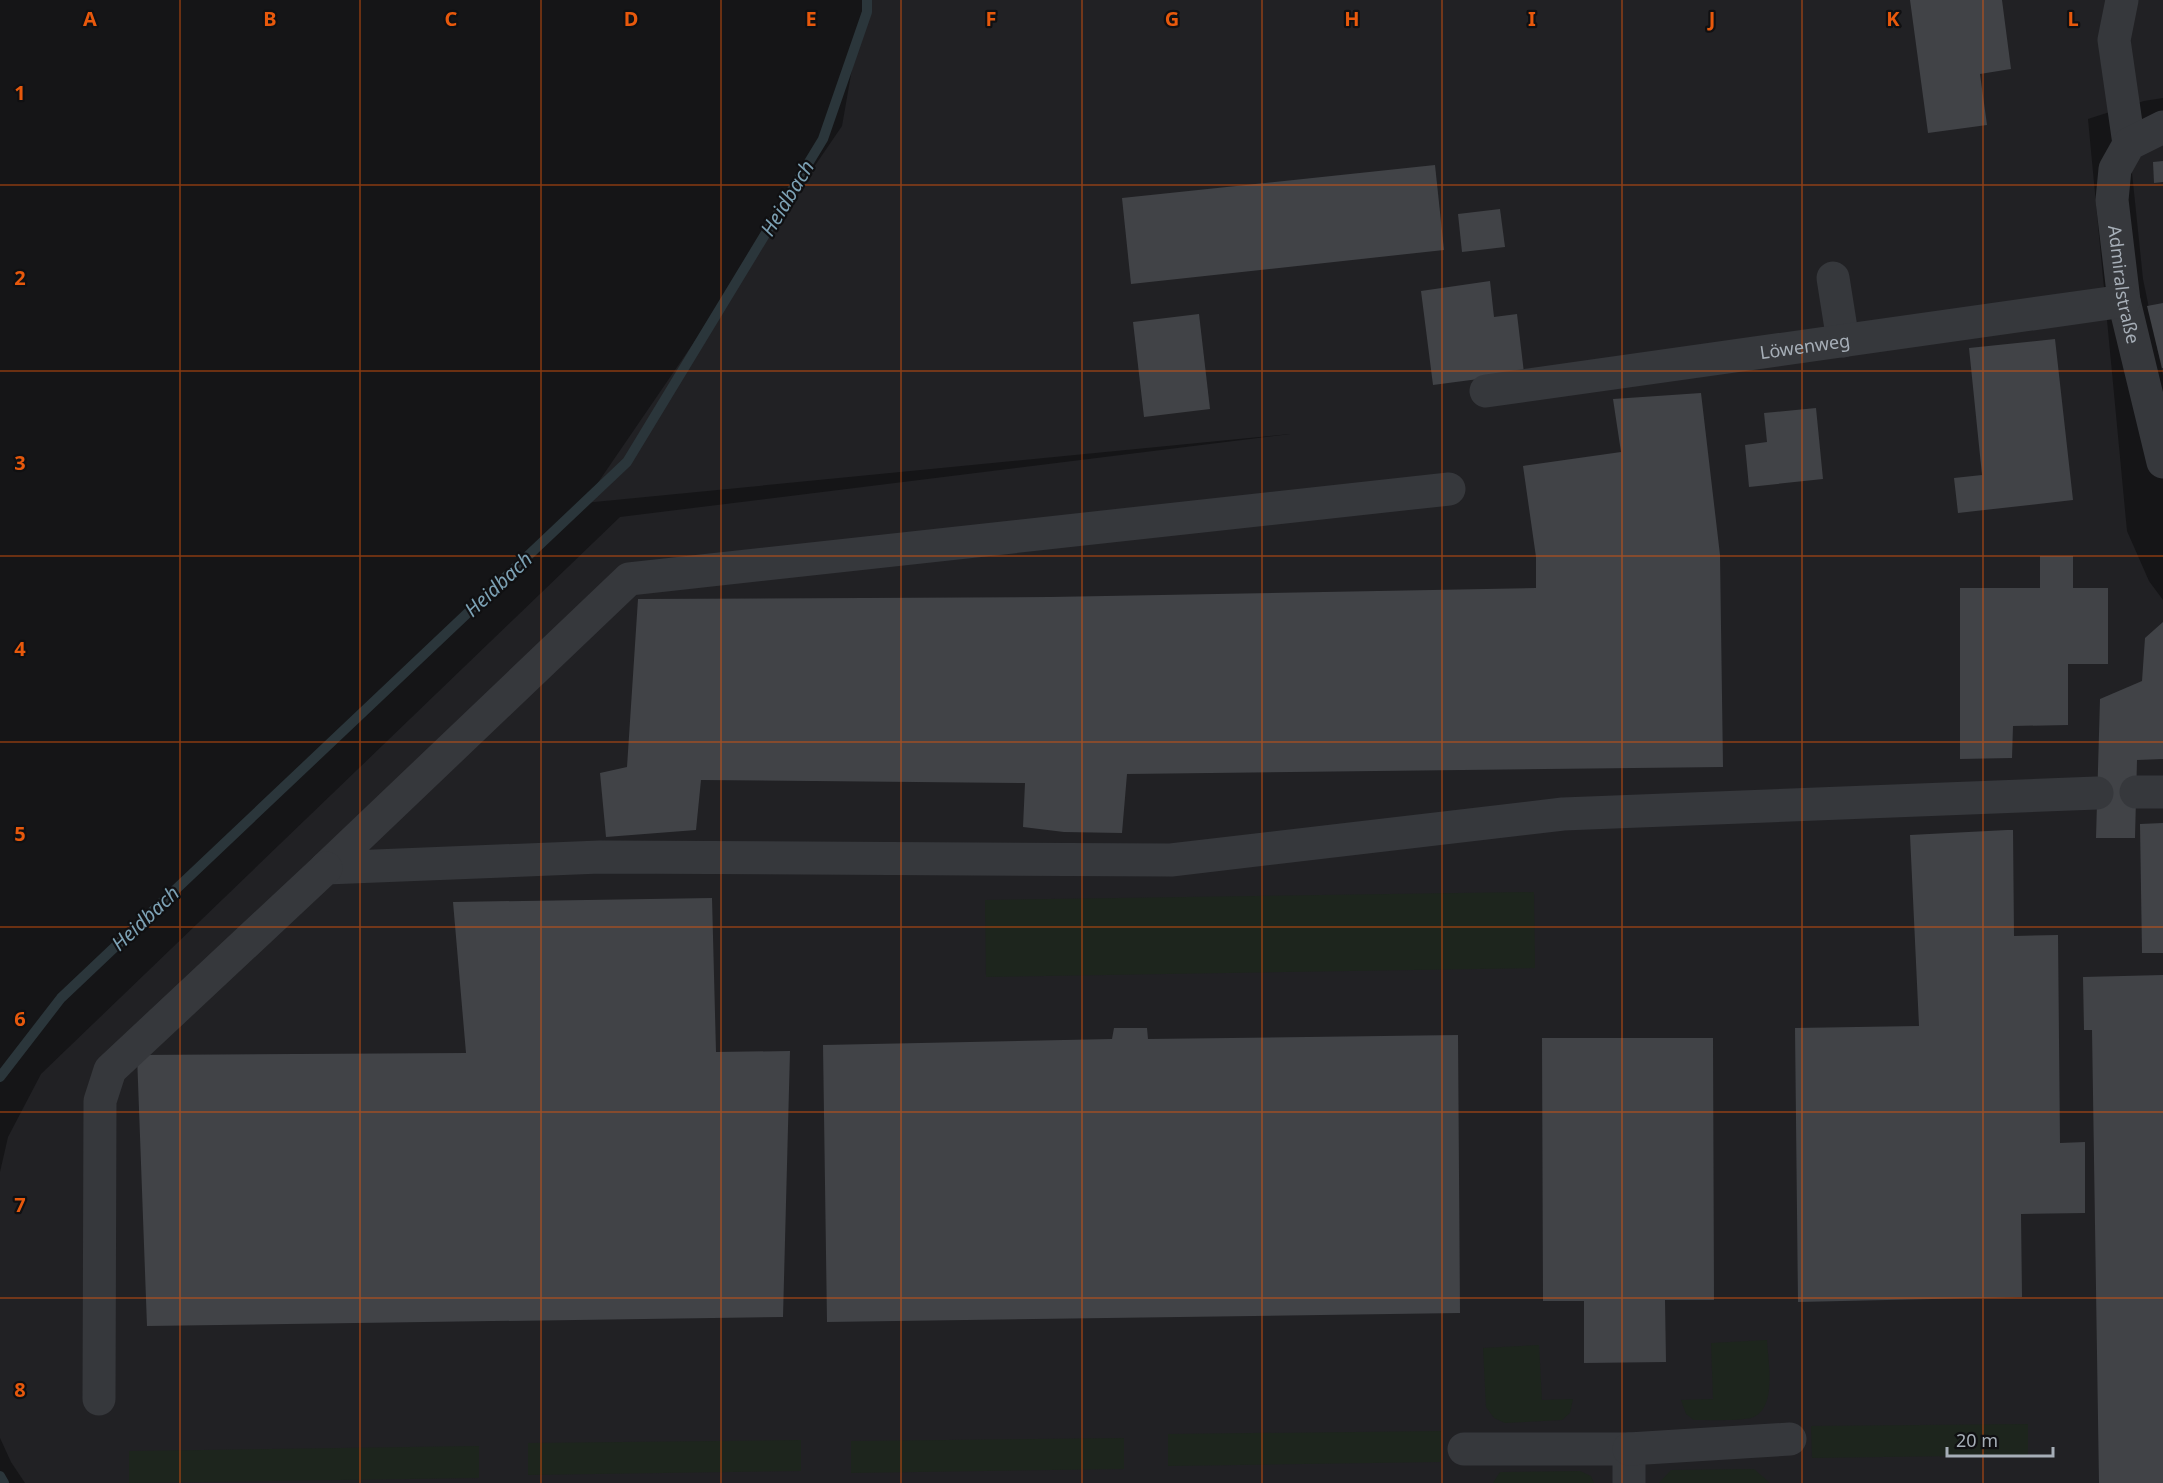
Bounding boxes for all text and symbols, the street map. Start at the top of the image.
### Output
text: A [83,5,97,32]
text: B [263,5,277,32]
text: C [445,5,458,32]
text: D [624,5,638,32]
text: E [805,5,817,32]
text: F [986,5,996,32]
text: G [1165,5,1179,32]
text: H [1344,5,1360,32]
text: I [1528,5,1536,32]
text: J [1707,5,1715,32]
text: K [1886,5,1900,32]
text: L [2067,5,2079,32]
text: 1 [14,79,26,106]
water label: Heidbach [754,155,820,241]
street label: Admiralstraße [2103,224,2146,346]
text: 2 [14,264,26,291]
street label: Löwenweg [1758,328,1851,364]
text: 3 [14,449,26,476]
water label: Heidbach [458,546,538,622]
text: 4 [14,635,26,662]
text: 5 [14,820,26,847]
water label: Heidbach [105,880,185,956]
text: 6 [14,1005,26,1032]
text: 7 [14,1191,26,1218]
text: 8 [14,1376,26,1403]
scale bar [1947,1420,2054,1458]
text: 20 m [1956,1428,1998,1452]

